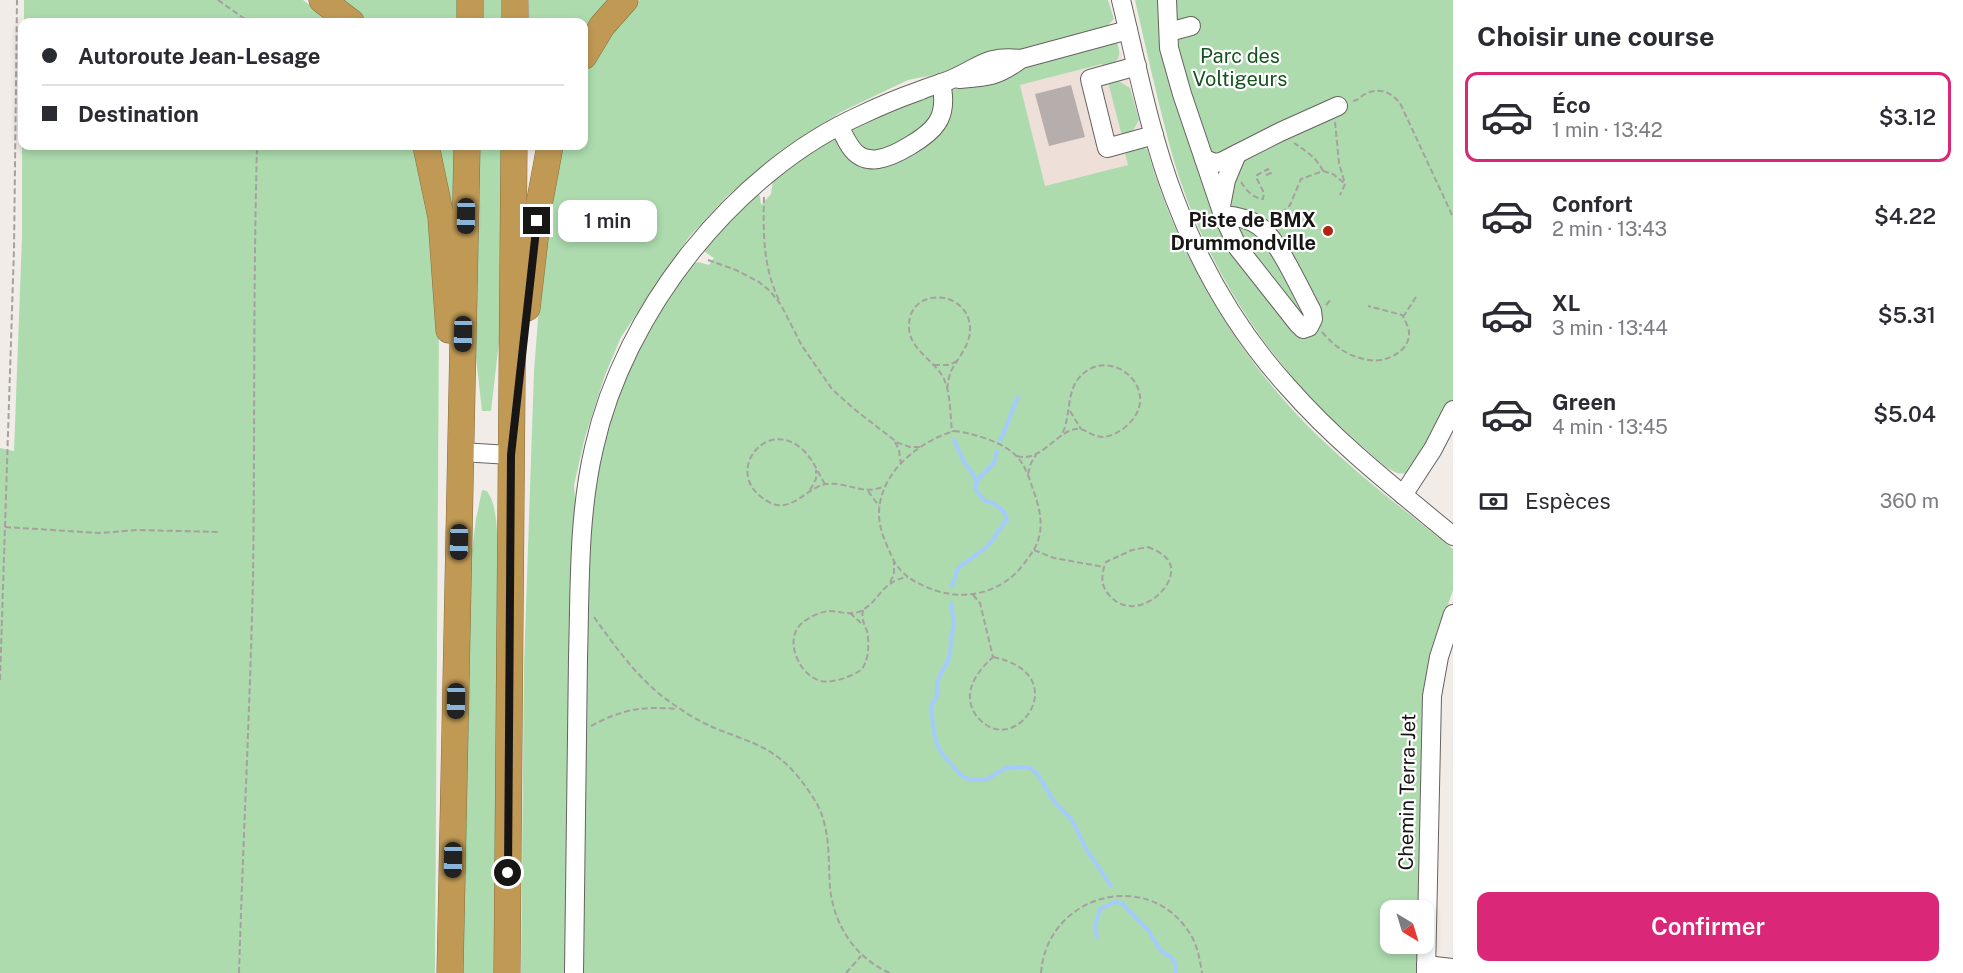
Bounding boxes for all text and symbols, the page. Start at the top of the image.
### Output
text: Choisir une course [1477,20,1715,52]
text: Autoroute Jean-Lesage [78,43,320,69]
park label: Parc des Voltigeurs [1193,44,1287,91]
icon: car [1480,90,1534,144]
text: Éco [1552,92,1591,118]
text: Destination [78,101,199,127]
text: $3.12 [1879,104,1936,130]
text: 1 min · 13:42 [1552,118,1663,142]
icon: car [1480,189,1534,243]
text: Confort [1552,191,1633,217]
car [457,198,475,234]
callout: 1 min [558,200,657,242]
text: $4.22 [1874,203,1936,229]
route end [523,207,550,234]
place label: Piste de BMX Drummondville [1170,208,1316,255]
text: 1 min [584,209,631,233]
text: 2 min · 13:43 [1552,217,1667,241]
marker: Piste de BMX Drummondville [1321,224,1335,238]
icon: car [1480,288,1534,342]
text: XL [1552,290,1580,316]
text: $5.31 [1878,302,1936,328]
car [454,316,472,352]
text: 3 min · 13:44 [1552,316,1668,340]
icon: car [1480,387,1534,441]
text: Green [1552,389,1616,415]
text: $5.04 [1873,401,1936,427]
text: 4 min · 13:45 [1552,415,1668,439]
icon: cash [1477,485,1510,518]
text: Espèces [1525,488,1611,514]
text: 360 m [1880,489,1939,513]
car [450,524,468,560]
car [447,683,465,719]
street label: Chemin Terra-Jet [1394,713,1420,871]
car [444,842,462,878]
route start [494,859,521,886]
button: Confirmer [1477,892,1939,961]
north arrow [1380,900,1434,954]
map controls [1380,900,1434,954]

